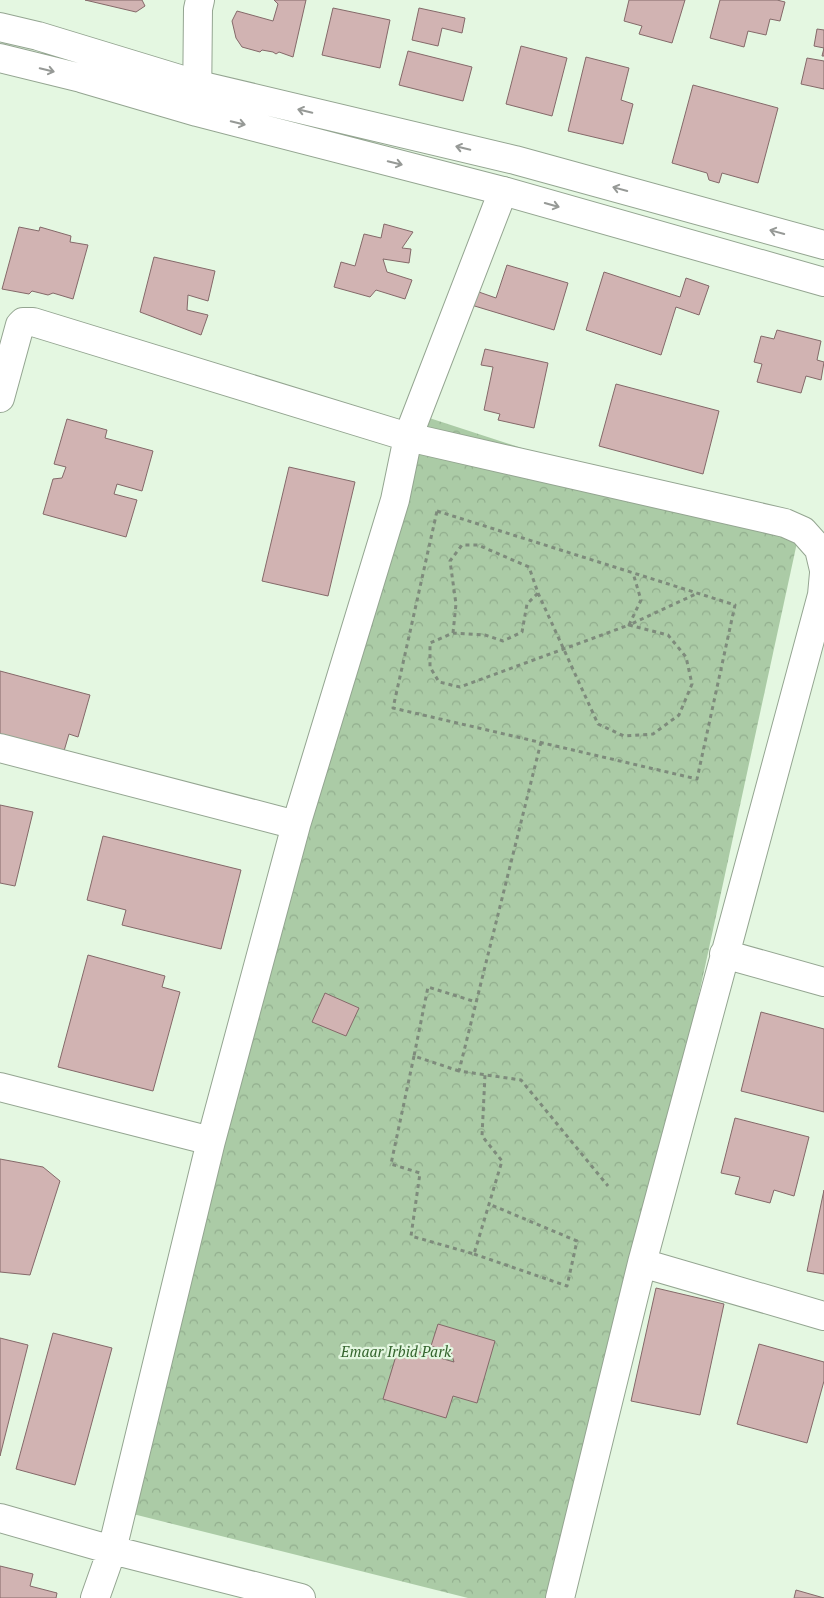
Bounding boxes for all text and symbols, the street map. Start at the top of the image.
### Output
one-way arrow [39,66,55,75]
one-way arrow [297,106,313,115]
one-way arrow [229,118,245,128]
one-way arrow [456,143,472,152]
one-way arrow [387,159,403,168]
one-way arrow [613,184,629,194]
one-way arrow [544,200,560,210]
one-way arrow [769,227,785,237]
park label: Emaar Irbid Park [340,1341,452,1361]

